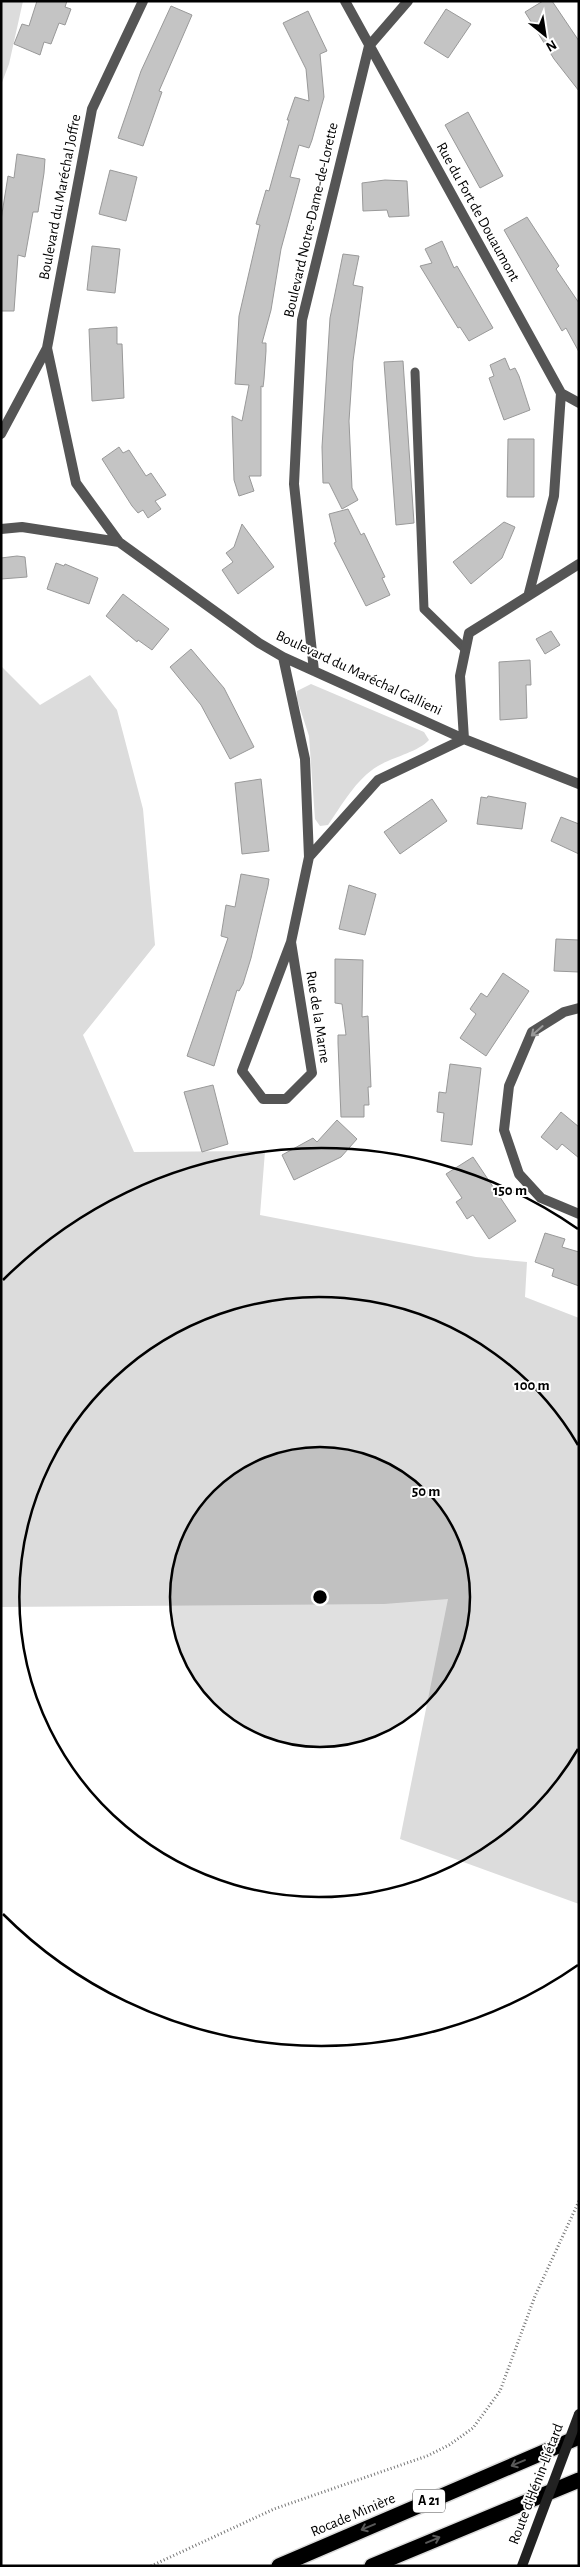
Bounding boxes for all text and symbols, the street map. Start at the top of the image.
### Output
north arrow [520,10,570,60]
text: N [543,37,559,54]
street label: Boulevard du Maréchal Joffre [37,113,83,281]
street label: Boulevard Notre-Dame-de-Lorette [281,121,341,319]
street label: Rue du Fort de Douaumont [434,140,523,284]
street label: Boulevard du Maréchal Gallieni [274,628,444,718]
street label: Rue de la Marne [303,970,333,1064]
one-way arrow [530,1025,543,1036]
text: 150 m [493,1183,527,1198]
text: 100 m [514,1378,550,1393]
text: 50 m [412,1484,440,1499]
centre of rings [311,1588,329,1606]
street label: Route d'Hénin-Liétard [506,2421,566,2546]
one-way arrow [511,2459,526,2469]
street label: Rocade Minière [308,2490,398,2540]
road number: A 21 [413,2490,445,2512]
one-way arrow [361,2524,376,2533]
one-way arrow [425,2535,440,2544]

